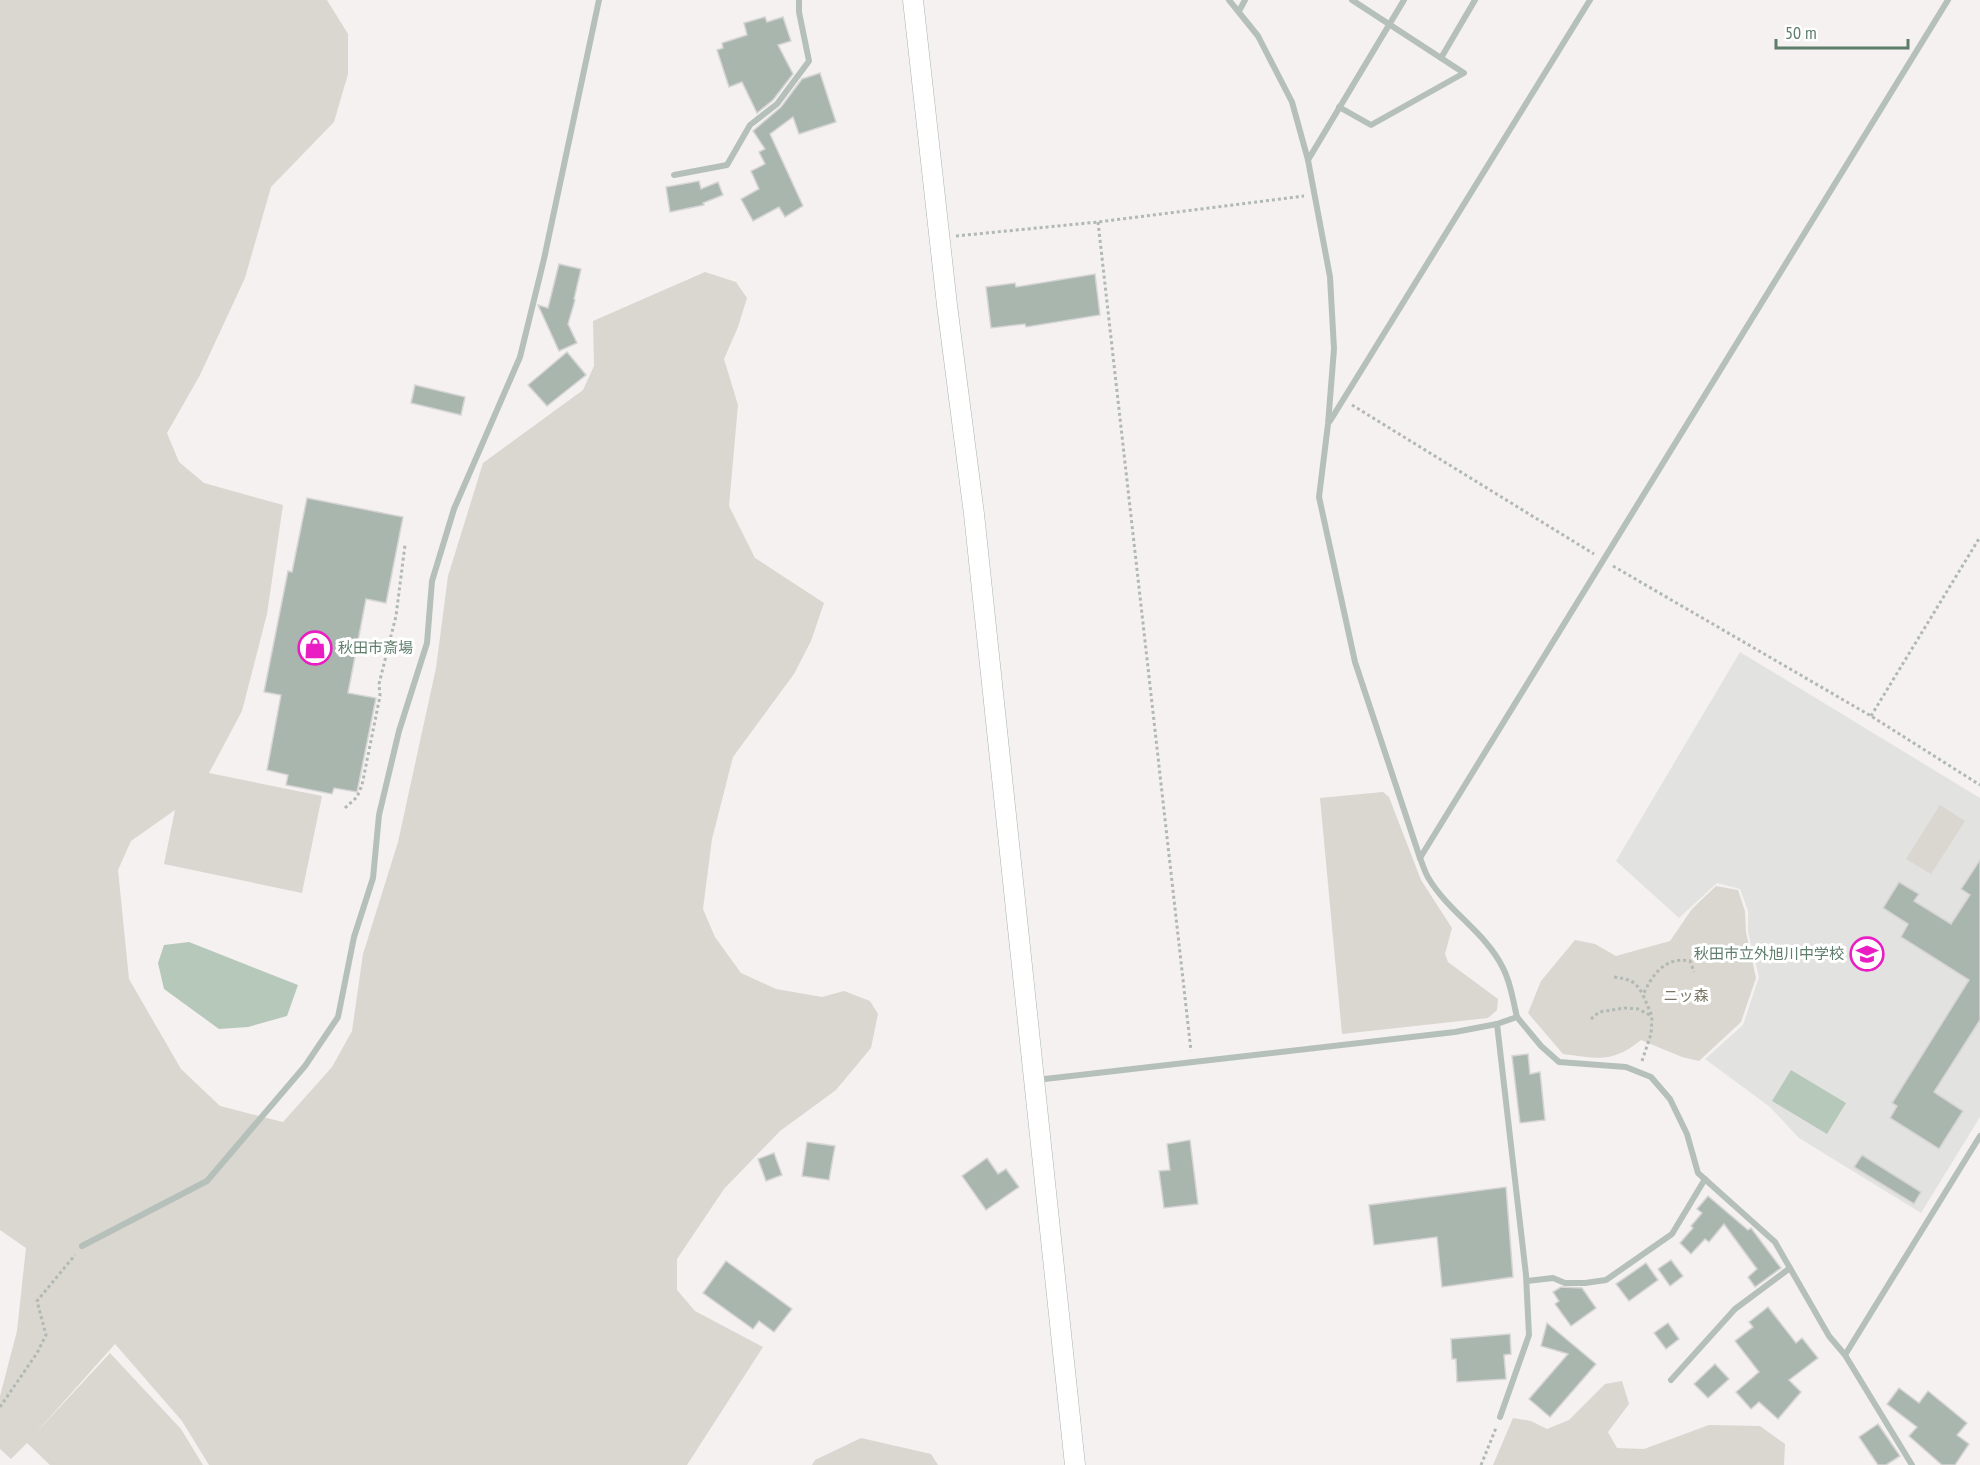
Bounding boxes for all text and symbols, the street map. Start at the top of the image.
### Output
scale bar [1776,12,1908,50]
text: 50 m [1785,21,1817,44]
shop icon: 秋田市斎場 [297,630,333,666]
place label: 秋田市斎場 [338,638,413,657]
school or university icon: 秋田市立外旭川中学校 [1849,936,1885,972]
place label: 秋田市立外旭川中学校 [1694,944,1844,963]
park label: ニッ森 [1663,986,1709,1005]

